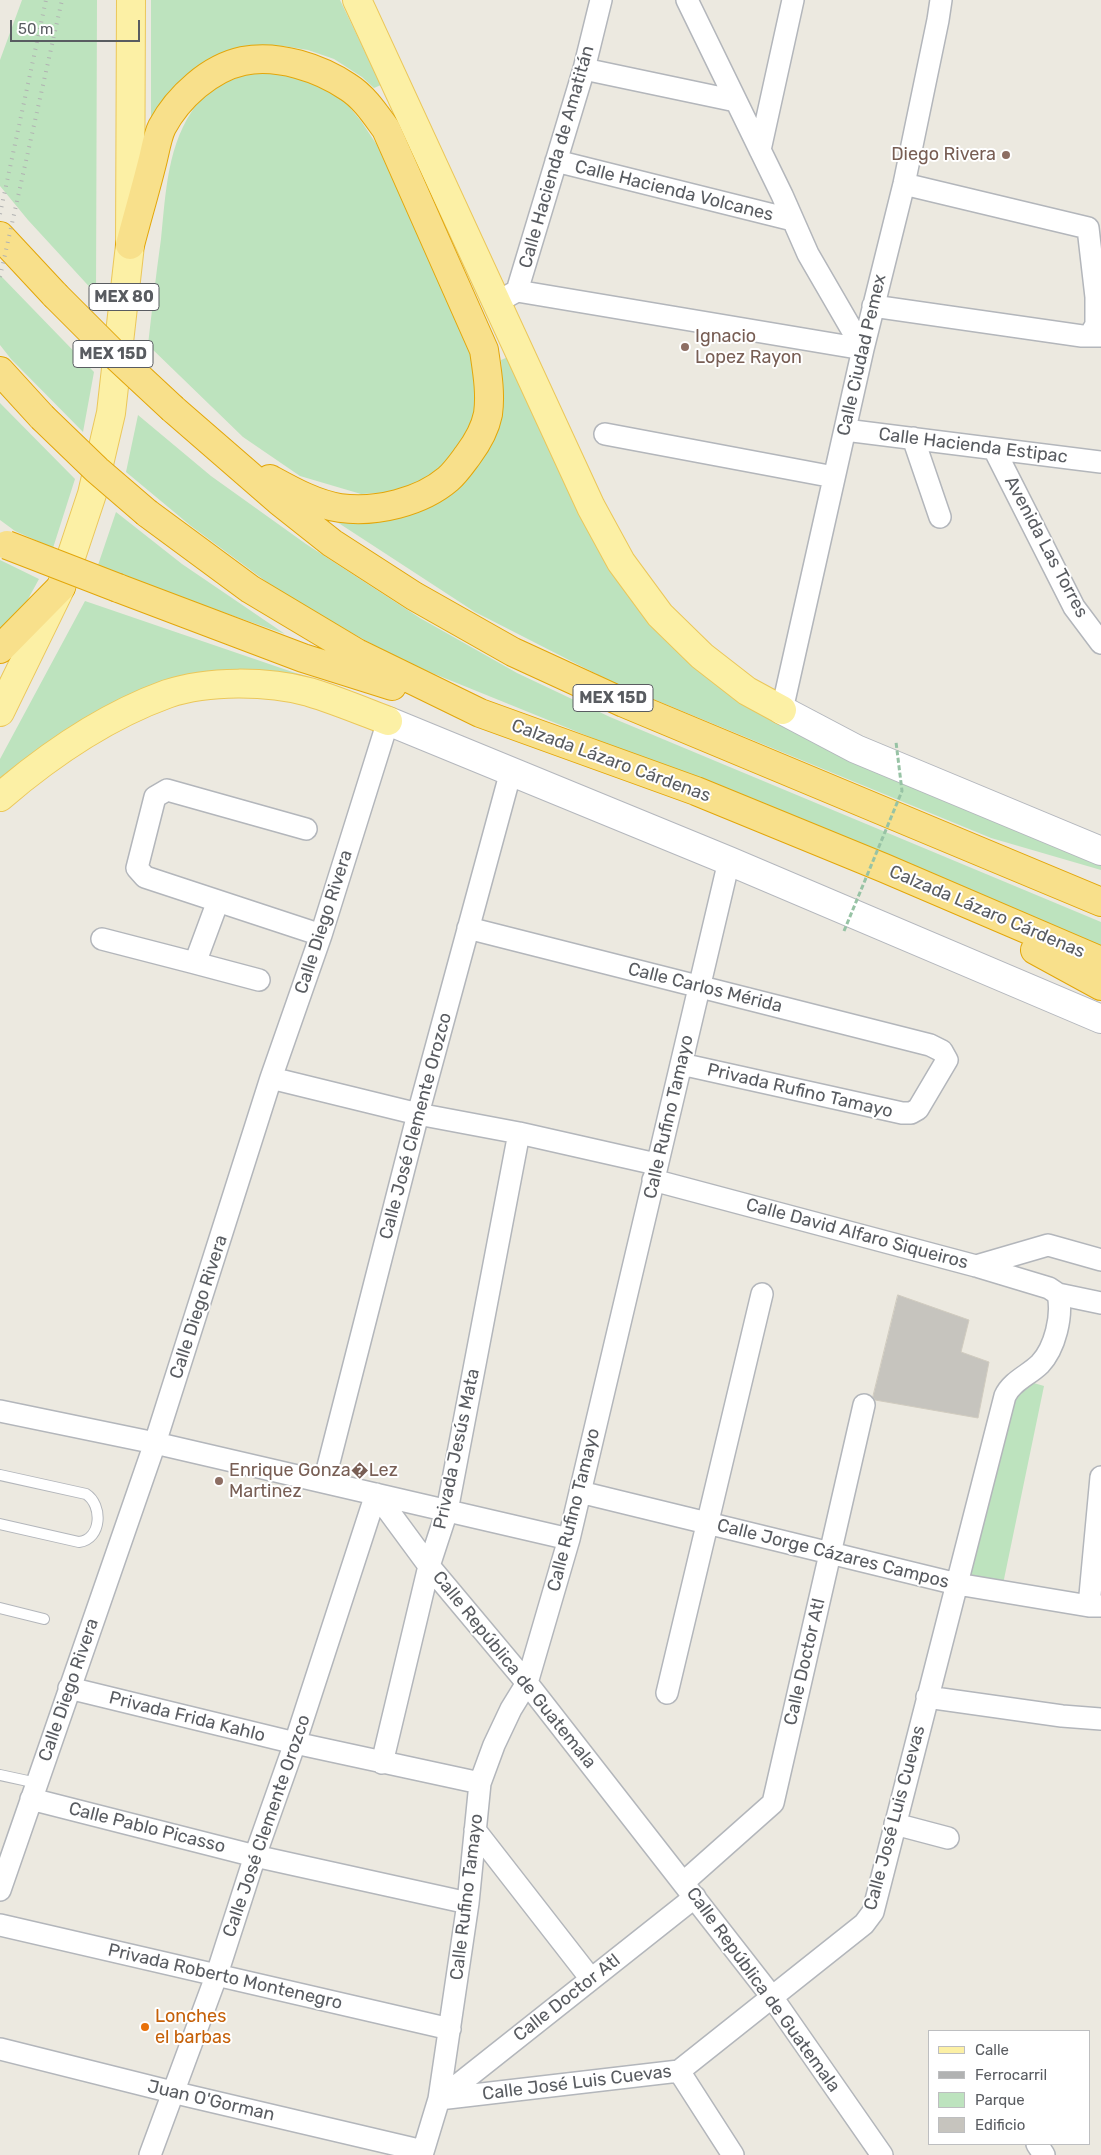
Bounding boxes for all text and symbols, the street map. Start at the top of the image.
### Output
scale bar [12,10,142,42]
text: 50 m [18,20,53,38]
street label: Calle Hacienda de Amatitán [515,43,599,271]
place label: Diego Rivera [891,144,996,166]
marker: Diego Rivera [1000,149,1012,161]
street label: Calle Hacienda Volcanes [572,156,776,226]
street label: Calle Ciudad Pemex [833,272,891,438]
road number: MEX 80 [89,284,159,310]
place label: Ignacio Lopez Rayon [695,326,802,368]
road number: MEX 15D [73,340,153,368]
marker: Ignacio Lopez Rayon [679,341,691,353]
street label: Calle Hacienda Estipac [877,424,1069,468]
street label: Avenida Las Torres [1000,473,1092,621]
road number: MEX 15D [573,684,653,711]
street label: Calzada Lázaro Cárdenas [508,715,714,807]
street label: Calle Diego Rivera [291,847,357,997]
street label: Calzada Lázaro Cárdenas [886,861,1088,963]
street label: Calle Carlos Mérida [626,958,784,1018]
street label: Calle José Clemente Orozco [375,1010,457,1242]
street label: Calle Rufino Tamayo [640,1033,698,1201]
street label: Privada Rufino Tamayo [705,1059,895,1123]
street label: Calle David Alfaro Siqueiros [744,1194,970,1274]
street label: Calle Diego Rivera [166,1232,232,1382]
street label: Privada Jesús Mata [429,1367,485,1531]
street label: Calle Rufino Tamayo [543,1426,605,1594]
place label: Enrique Gonza�Lez Martinez [229,1460,398,1502]
marker: Enrique Gonza�Lez Martinez [213,1475,225,1487]
street label: Calle Jorge Cázares Campos [715,1515,951,1593]
street label: Calle República de Guatemala [428,1567,600,1773]
street label: Calle Doctor Atl [780,1597,830,1727]
street label: Calle Diego Rivera [34,1616,104,1764]
street label: Privada Frida Kahlo [107,1687,267,1747]
street label: Calle José Clemente Orozco [219,1712,315,1940]
street label: Calle José Luis Cuevas [860,1723,930,1913]
street label: Calle Pablo Picasso [66,1798,228,1858]
street label: Calle Rufino Tamayo [446,1812,488,1982]
street label: Calle República de Guatemala [681,1883,845,2097]
street label: Privada Roberto Montenegro [106,1939,344,2015]
street label: Calle Doctor Atl [509,1950,625,2046]
place label: Lonches el barbas [155,2006,231,2048]
marker: Lonches el barbas [139,2021,151,2033]
legend [928,2030,1091,2145]
text: Calle [975,2041,1009,2059]
street label: Calle José Luis Cuevas [481,2061,673,2105]
text: Ferrocarril [975,2066,1047,2084]
street label: Juan O'Gorman [145,2076,277,2126]
text: Parque [975,2091,1025,2109]
text: Edificio [975,2116,1025,2134]

